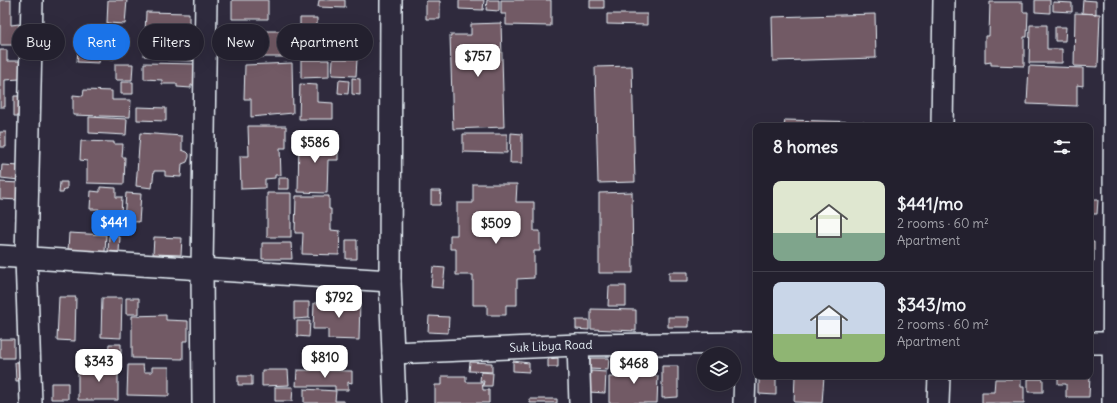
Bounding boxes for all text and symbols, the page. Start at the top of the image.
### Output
chip: Buy [12,24,65,60]
chip: Rent [73,24,130,60]
chip: Filters [138,24,204,60]
chip: New [212,24,269,60]
chip: Apartment [277,24,373,60]
pin: $757 [454,44,502,78]
text: $757 [464,48,492,65]
pin: $586 [291,130,339,164]
text: $586 [300,134,330,151]
text: 8 homes [773,136,838,158]
icon: filters [1051,136,1073,158]
text: $441/mo [897,193,963,215]
icon: home [805,197,853,245]
pin: $441 [90,210,138,244]
pin: $509 [472,211,520,245]
text: $441 [100,214,128,231]
text: $509 [481,215,511,232]
text: 2 rooms · 60 m² [897,215,989,232]
text: Apartment [897,232,960,249]
pin: $792 [315,285,363,319]
text: $792 [325,289,353,306]
text: $343/mo [897,294,966,316]
icon: home [805,298,853,346]
text: 2 rooms · 60 m² [897,316,989,333]
text: Apartment [897,333,960,350]
street label: Suk Libya Road [509,337,593,355]
pin: $810 [301,345,349,379]
map controls [697,347,741,391]
button: layers [697,347,741,391]
pin: $343 [75,349,123,383]
text: $810 [311,349,339,366]
pin: $468 [610,351,658,385]
text: $343 [84,353,114,370]
text: $468 [619,355,649,372]

